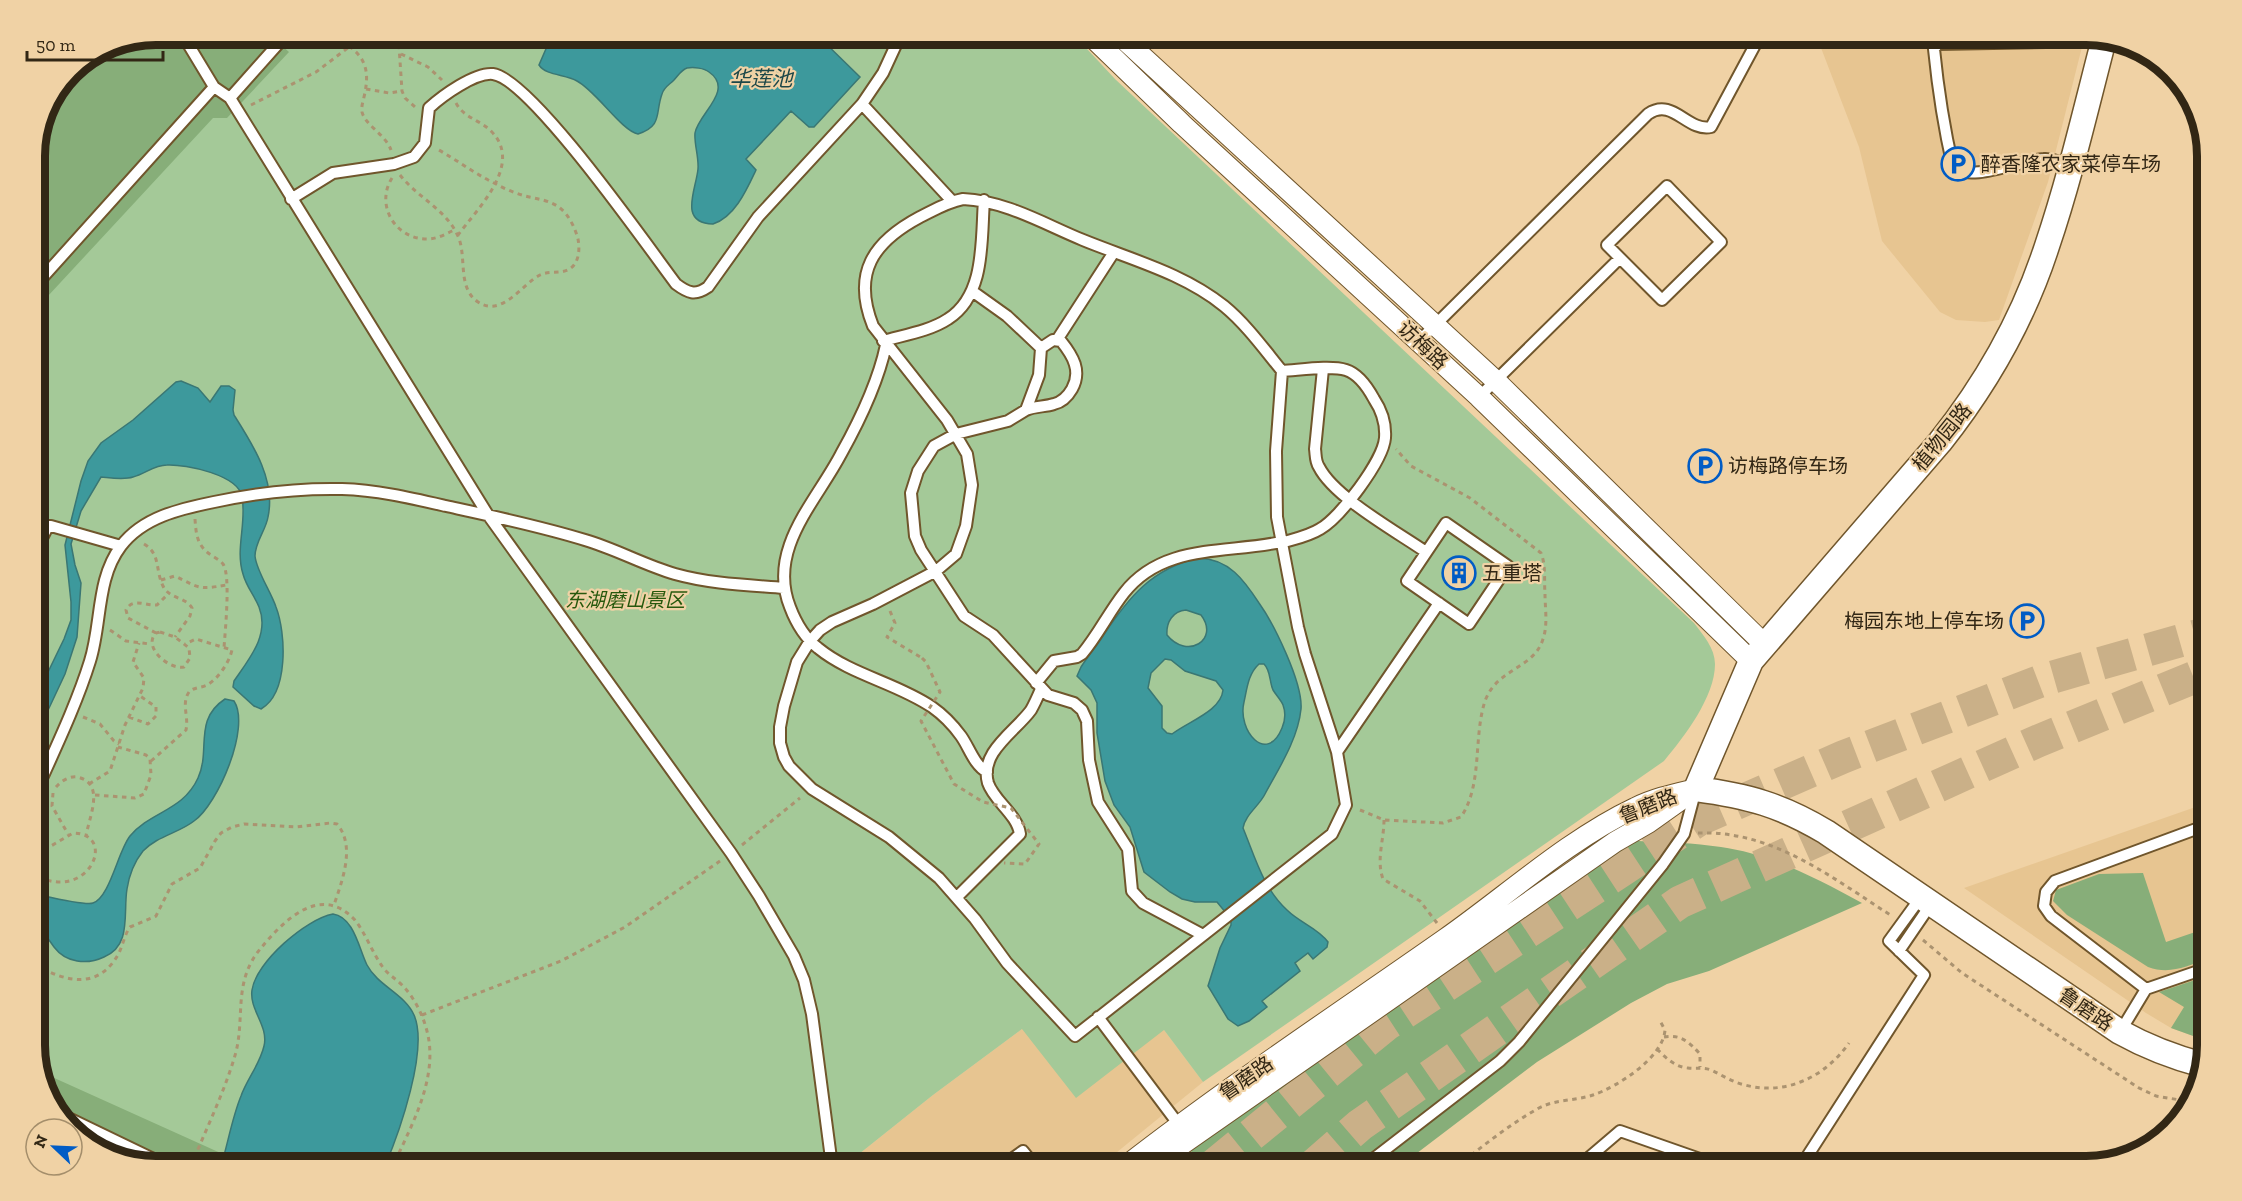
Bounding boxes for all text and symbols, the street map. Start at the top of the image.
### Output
scale bar [27,24,164,62]
text: 50 m [36,34,76,56]
water label: 华莲池 [730,66,794,91]
parking icon: 醉香隆农家菜停车场 [1940,146,1976,182]
place label: 醉香隆农家菜停车场 [1981,152,2161,176]
street label: 访梅路 [1393,316,1453,374]
street label: 植物园路 [1908,398,1976,476]
parking icon: 访梅路停车场 [1687,448,1723,484]
place label: 访梅路停车场 [1728,454,1848,478]
building icon: 五重塔 [1441,555,1477,591]
place label: 五重塔 [1482,561,1542,585]
park label: 东湖磨山景区 [565,588,688,612]
parking icon: 梅园东地上停车场 [2009,603,2045,639]
place label: 梅园东地上停车场 [1844,609,2004,633]
street label: 鲁磨路 [1616,784,1680,828]
street label: 鲁磨路 [2054,982,2118,1036]
street label: 鲁磨路 [1215,1051,1277,1105]
north arrow [24,1117,84,1177]
text: N [30,1132,52,1151]

